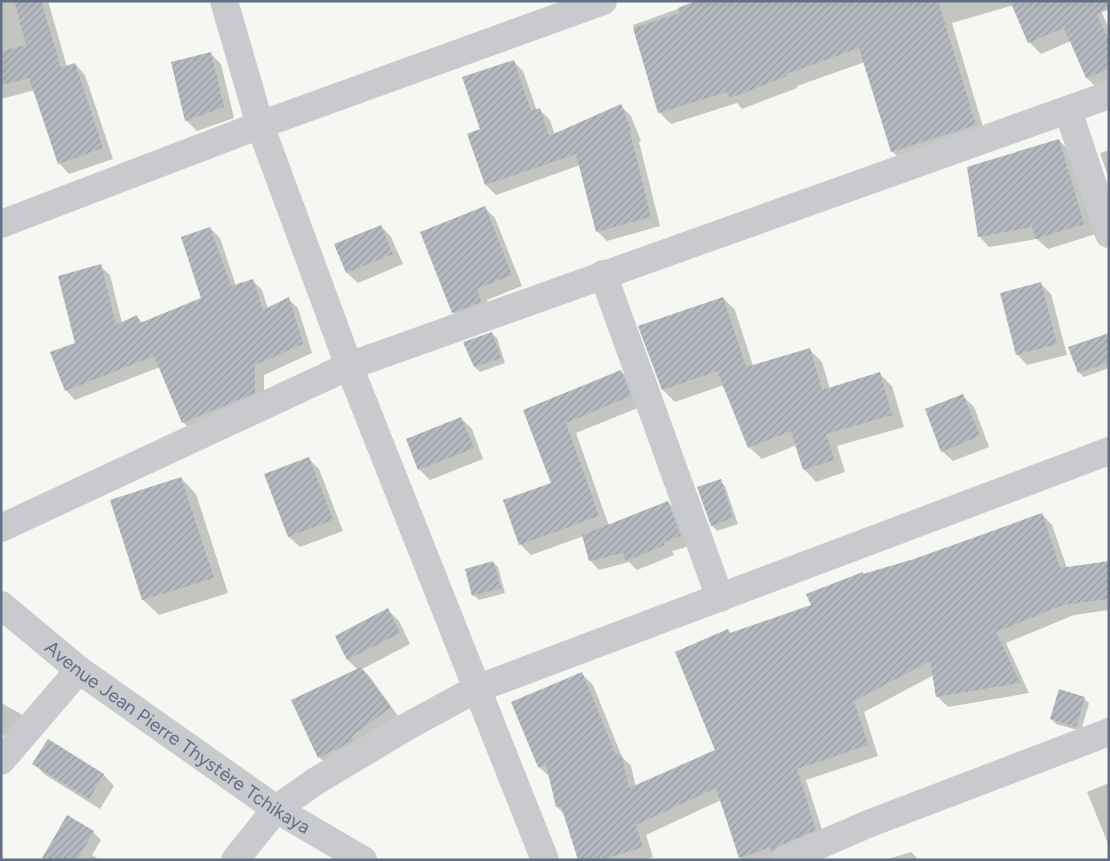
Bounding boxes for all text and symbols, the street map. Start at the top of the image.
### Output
street label: Avenue Jean Pierre Thystère Tchikaya [40,636,314,839]

